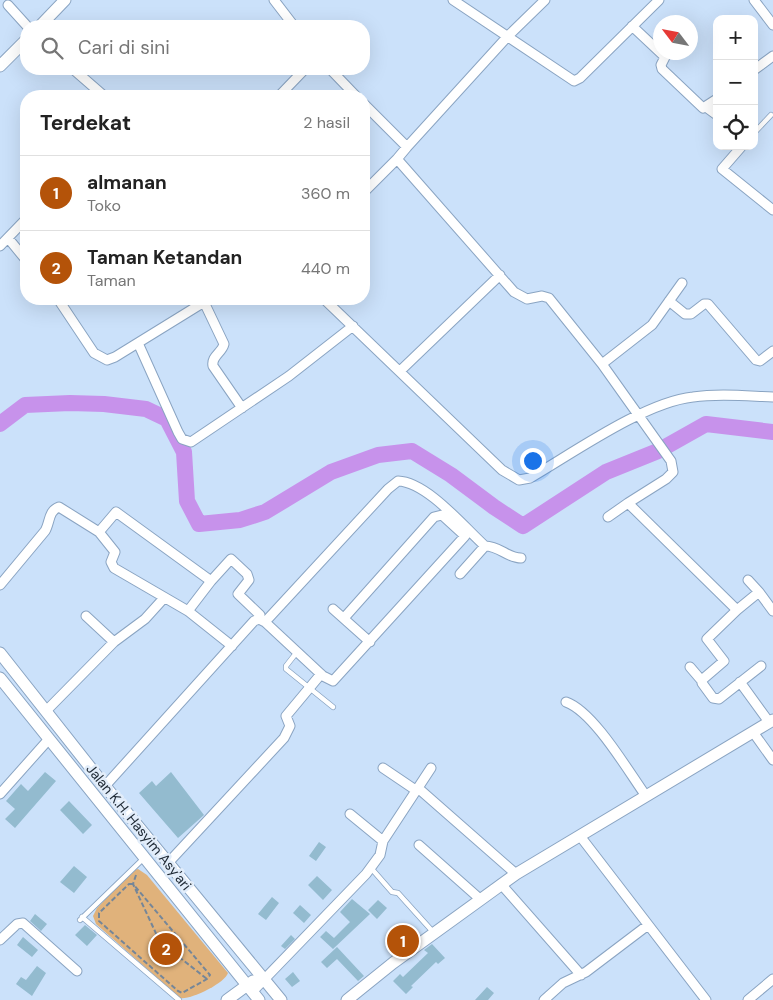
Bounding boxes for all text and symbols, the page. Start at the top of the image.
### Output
north arrow [653,15,698,60]
map controls [713,15,758,150]
button: + [713,15,758,60]
search box [20,20,370,75]
icon: search [38,34,66,62]
text: Cari di sini [78,35,170,60]
button: − [713,60,758,105]
button: locate [713,105,758,150]
text: Terdekat [40,109,131,137]
text: 2 hasil [303,112,350,133]
text: almanan [87,170,167,195]
text: 1 [53,183,59,204]
text: 360 m [301,183,350,204]
text: Toko [87,195,121,216]
text: Taman Ketandan [87,245,242,270]
text: 2 [51,258,61,279]
text: 440 m [301,258,350,279]
text: Taman [87,270,136,291]
your location [520,448,546,474]
street label: Jalan K.H. Hasyim Asy'ari [82,760,196,894]
pin: 1 [387,922,419,960]
pin: 2 [150,930,182,968]

